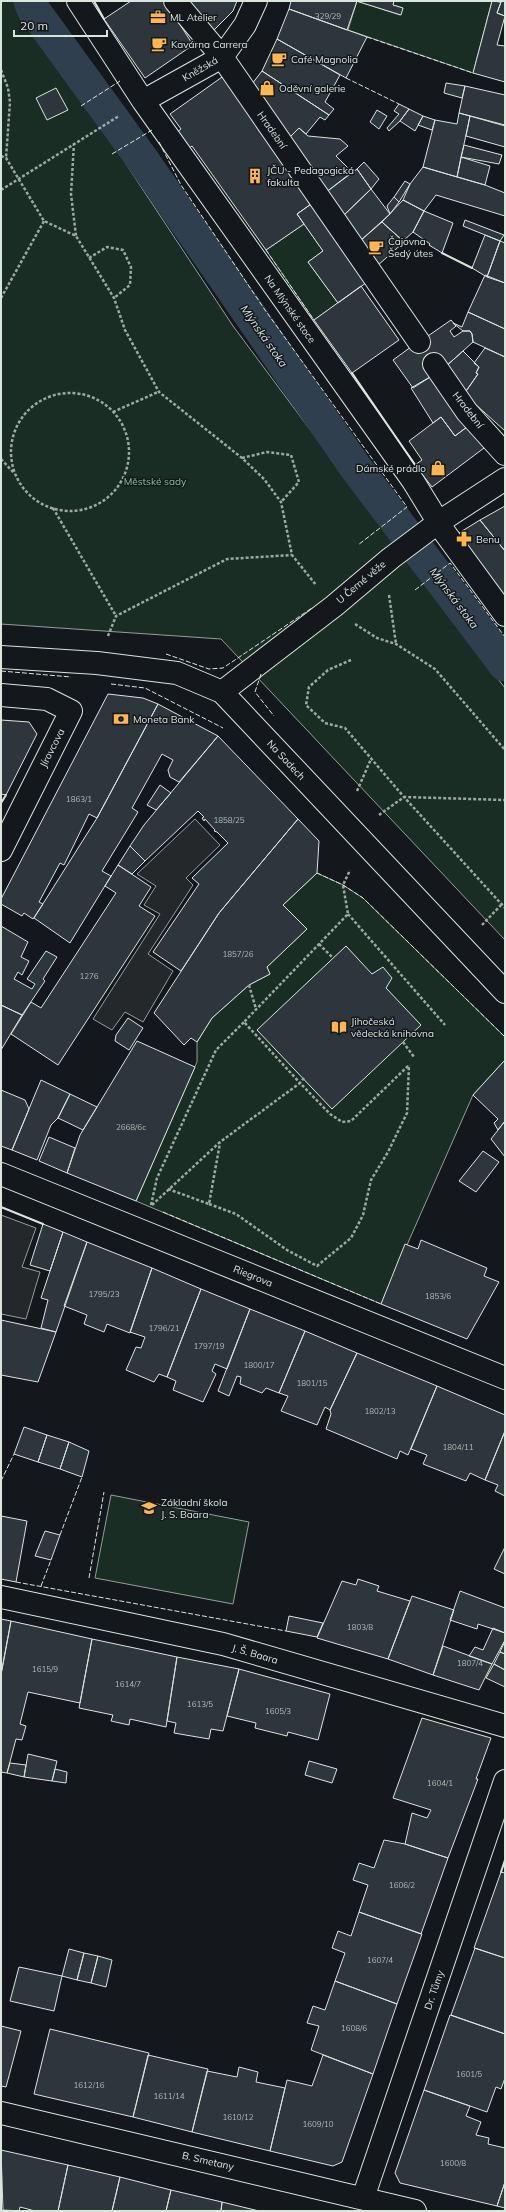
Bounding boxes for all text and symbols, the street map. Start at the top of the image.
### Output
office icon: ML Atelier [149,8,167,26]
place label: ML Atelier [170,11,217,24]
house number: 329/29 [315,11,341,21]
scale bar [14,12,107,38]
text: 20 m [20,18,48,33]
cafe icon: Kavárna Carrera [150,35,168,53]
place label: Kavárna Carrera [171,38,248,51]
cafe icon: Café Magnolia [270,50,288,68]
place label: Café Magnolia [291,53,358,66]
street label: Kněžská [180,54,220,84]
shop icon: Oděvní galerie [258,79,276,97]
place label: Oděvní galerie [279,82,346,95]
street label: Hradební [254,109,290,152]
place label: JČU - Pedagogická fakulta [267,164,354,189]
building icon: JČU - Pedagogická fakulta [246,167,264,185]
place label: Čajovna Šedý útes [388,235,433,260]
cafe icon: Čajovna Šedý útes [367,238,385,256]
street label: Na Mlýnské stoce [262,272,318,346]
water label: Mlýnská stoka [237,302,291,370]
street label: Hradební [450,389,487,431]
shop icon: Dámské prádlo [429,459,447,477]
place label: Dámské prádlo [356,462,426,475]
park label: Městské sady [124,475,187,488]
pharmacy icon: Benu [455,530,473,548]
place label: Benu [476,533,500,546]
street label: U Černé věže [334,558,388,606]
water label: Mlýnská stoka [427,565,482,632]
bank icon: Moneta Bank [112,710,130,728]
place label: Moneta Bank [133,713,195,726]
street label: Jírovcova [37,726,67,770]
street label: Na Sadech [264,737,308,783]
house number: 1863/1 [66,794,92,804]
house number: 1858/25 [213,815,245,825]
house number: 1857/26 [222,949,254,959]
house number: 1276 [79,971,99,981]
place label: Jihočeská vědecká knihovna [351,1015,434,1040]
library icon: Jihočeská vědecká knihovna [330,1018,348,1036]
house number: 2668/6c [116,1122,146,1132]
street label: Riegrova [231,1262,275,1290]
house number: 1795/23 [88,1289,120,1299]
house number: 1853/6 [425,1291,451,1301]
house number: 1796/21 [148,1323,180,1333]
house number: 1797/19 [193,1341,225,1351]
house number: 1800/17 [243,1360,275,1370]
house number: 1801/15 [296,1378,328,1388]
house number: 1802/13 [364,1406,396,1416]
house number: 1804/11 [442,1442,474,1452]
place label: Základní škola J. S. Baara [161,1496,227,1521]
school or university icon: Základní škola J. S. Baara [140,1499,158,1517]
house number: 1803/8 [347,1622,373,1632]
street label: J. Š. Baara [230,1641,280,1667]
house number: 1807/4 [457,1658,483,1668]
house number: 1615/9 [32,1664,58,1674]
house number: 1614/7 [115,1679,141,1689]
house number: 1613/5 [187,1699,213,1709]
house number: 1605/3 [265,1706,291,1716]
house number: 1604/1 [427,1778,453,1788]
house number: 1606/2 [389,1880,415,1890]
house number: 1607/4 [367,1955,393,1965]
street label: Dr. Tůmy [421,1968,447,2011]
house number: 1608/6 [341,2023,367,2033]
house number: 1601/5 [456,2069,482,2079]
house number: 1612/16 [73,2080,105,2090]
house number: 1611/14 [153,2091,185,2101]
house number: 1610/12 [222,2112,254,2122]
house number: 1609/10 [302,2119,334,2129]
street label: B. Smetany [181,2149,236,2173]
house number: 1600/8 [440,2158,466,2168]

